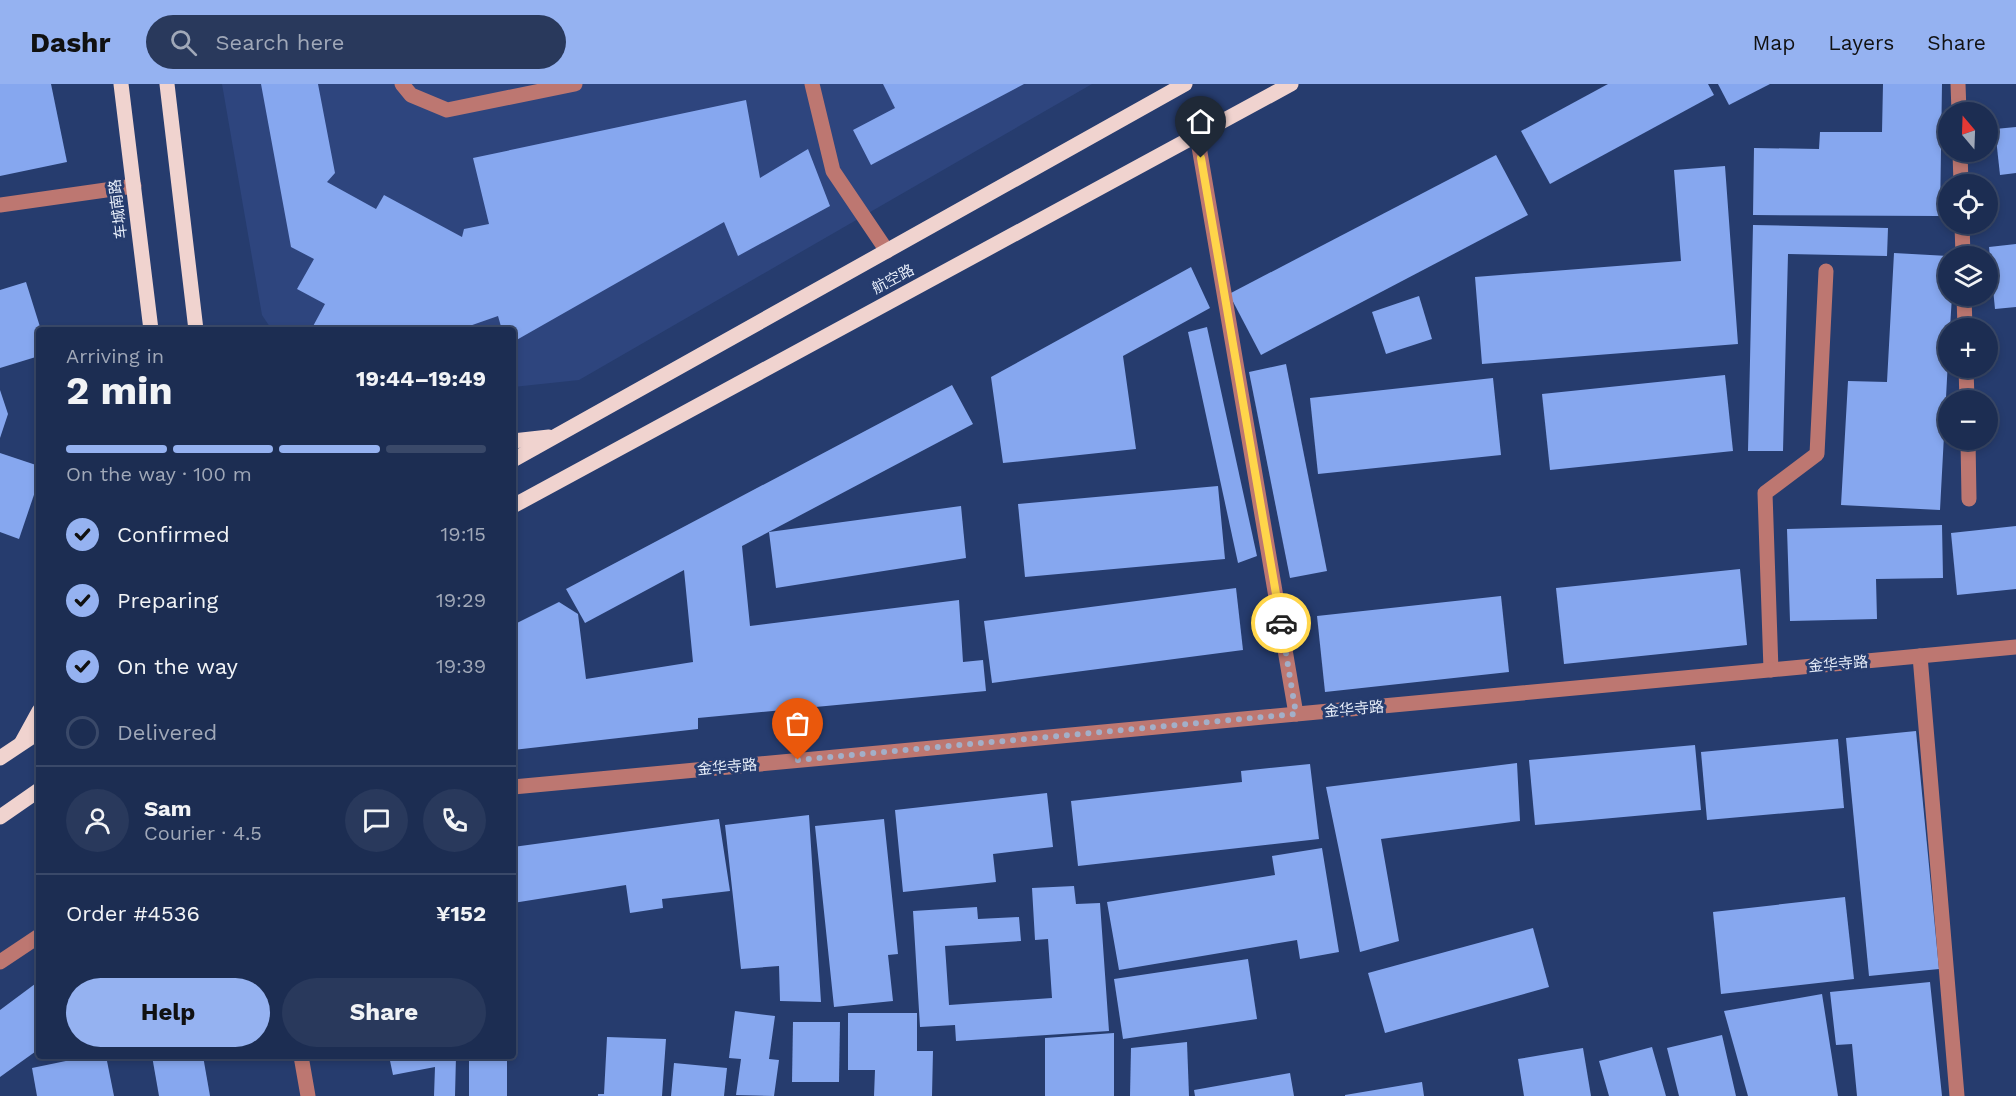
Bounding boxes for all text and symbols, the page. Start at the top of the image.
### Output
search box [146,15,566,69]
text: Dashr [30,26,110,59]
icon: search [167,26,200,59]
text: Search here [215,30,344,55]
text: Map [1752,30,1795,55]
text: Layers [1828,30,1894,55]
text: Share [1927,30,1986,55]
pin [1175,96,1226,158]
north arrow [1938,102,1998,162]
map controls [1938,102,1998,450]
icon: home [1184,105,1217,138]
button: locate [1938,174,1998,234]
street label: 车城南路 [105,178,131,240]
button: layers [1938,246,1998,306]
street label: 航空路 [869,260,917,298]
button: + [1938,318,1998,378]
text: Arriving in [66,344,164,368]
text: 19:44–19:49 [356,366,486,391]
text: 2 min [66,368,173,413]
button: − [1938,390,1998,450]
text: On the way · 100 m [66,462,252,486]
icon: check [66,518,99,551]
text: Confirmed [117,522,230,547]
text: 19:15 [441,522,486,546]
icon: check [66,584,99,617]
text: Preparing [117,588,218,613]
text: 19:29 [436,588,486,612]
courier [1251,593,1311,653]
icon: car [1265,607,1298,640]
icon: check [66,650,99,683]
street label: 金华寺路 [1807,652,1869,676]
text: On the way [117,654,238,679]
text: 19:39 [436,654,486,678]
street label: 金华寺路 [1323,697,1385,721]
pin [772,698,823,760]
icon: bag [781,707,814,740]
text: Delivered [117,720,217,745]
street label: 金华寺路 [696,755,758,779]
button: person [66,789,129,852]
button: chat [345,789,408,852]
button: phone [423,789,486,852]
text: Sam [144,796,192,821]
text: Courier · 4.5 [144,821,262,845]
text: Order #4536 [66,901,200,926]
text: ¥152 [436,901,486,926]
button: Help [66,978,270,1047]
button: Share [282,978,486,1047]

